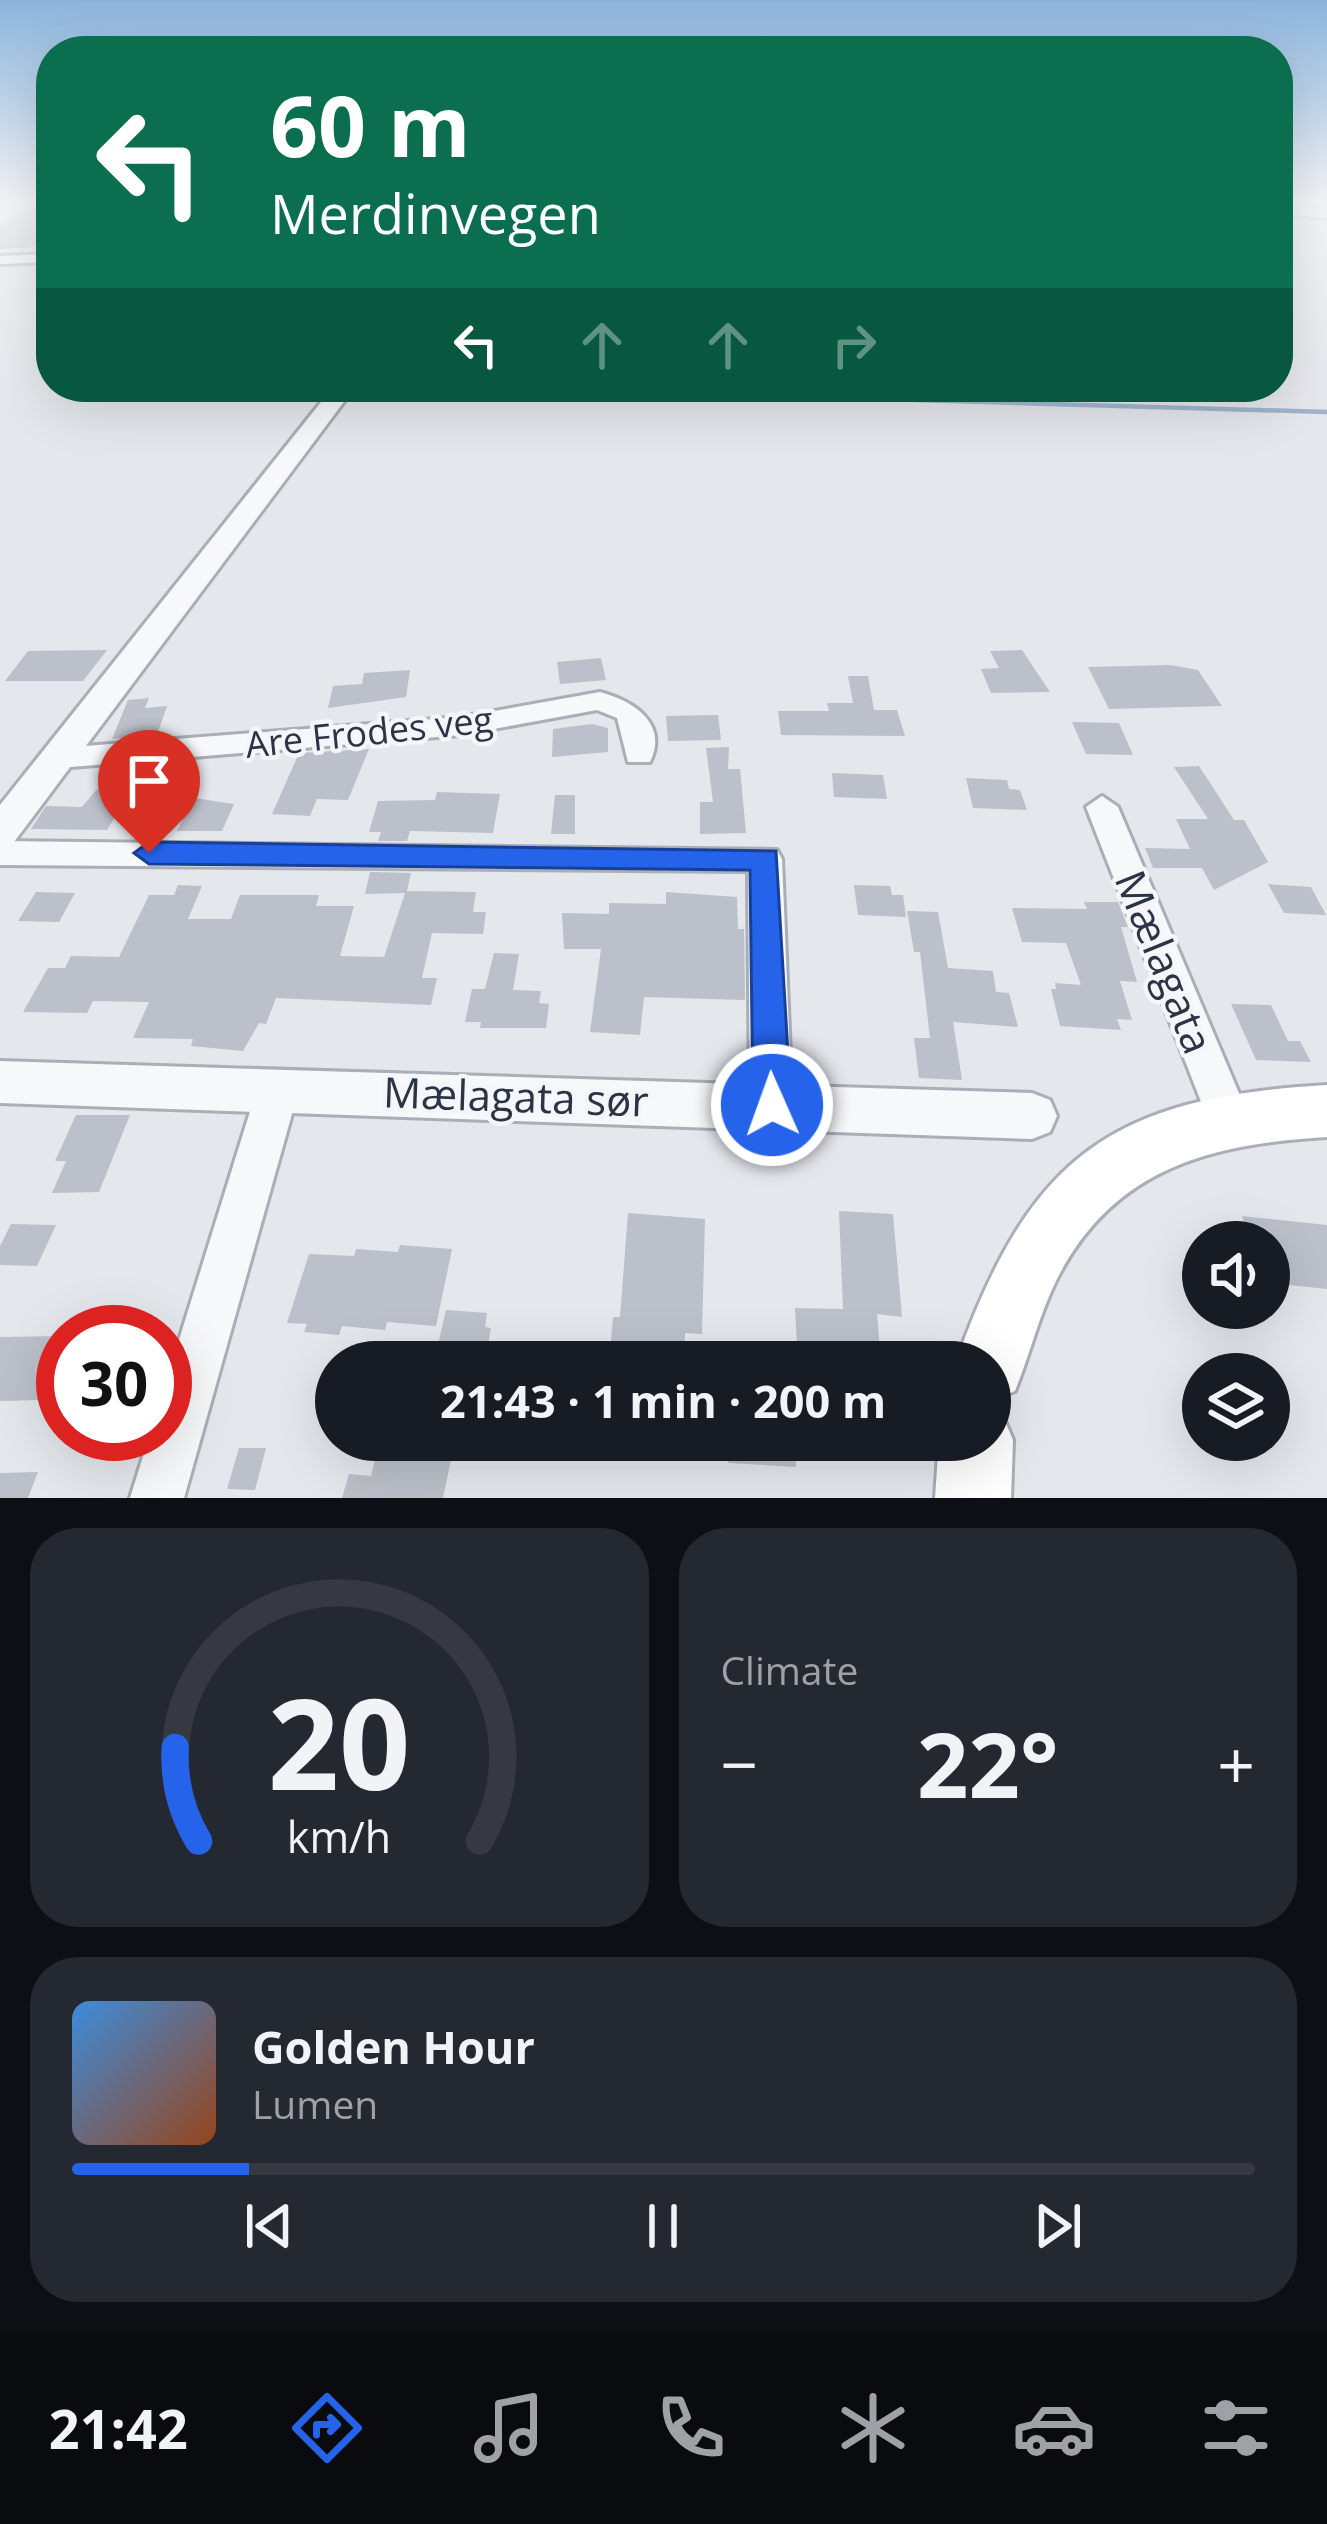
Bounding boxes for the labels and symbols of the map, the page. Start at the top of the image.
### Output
street label: Are Frodes veg [243,694,495,769]
pin [98,730,200,853]
street label: Mælagata [1103,862,1228,1061]
position arrow [709,1042,835,1168]
street label: Mælagata sør [382,1062,650,1129]
speed limit sign: 30 [36,1305,192,1461]

